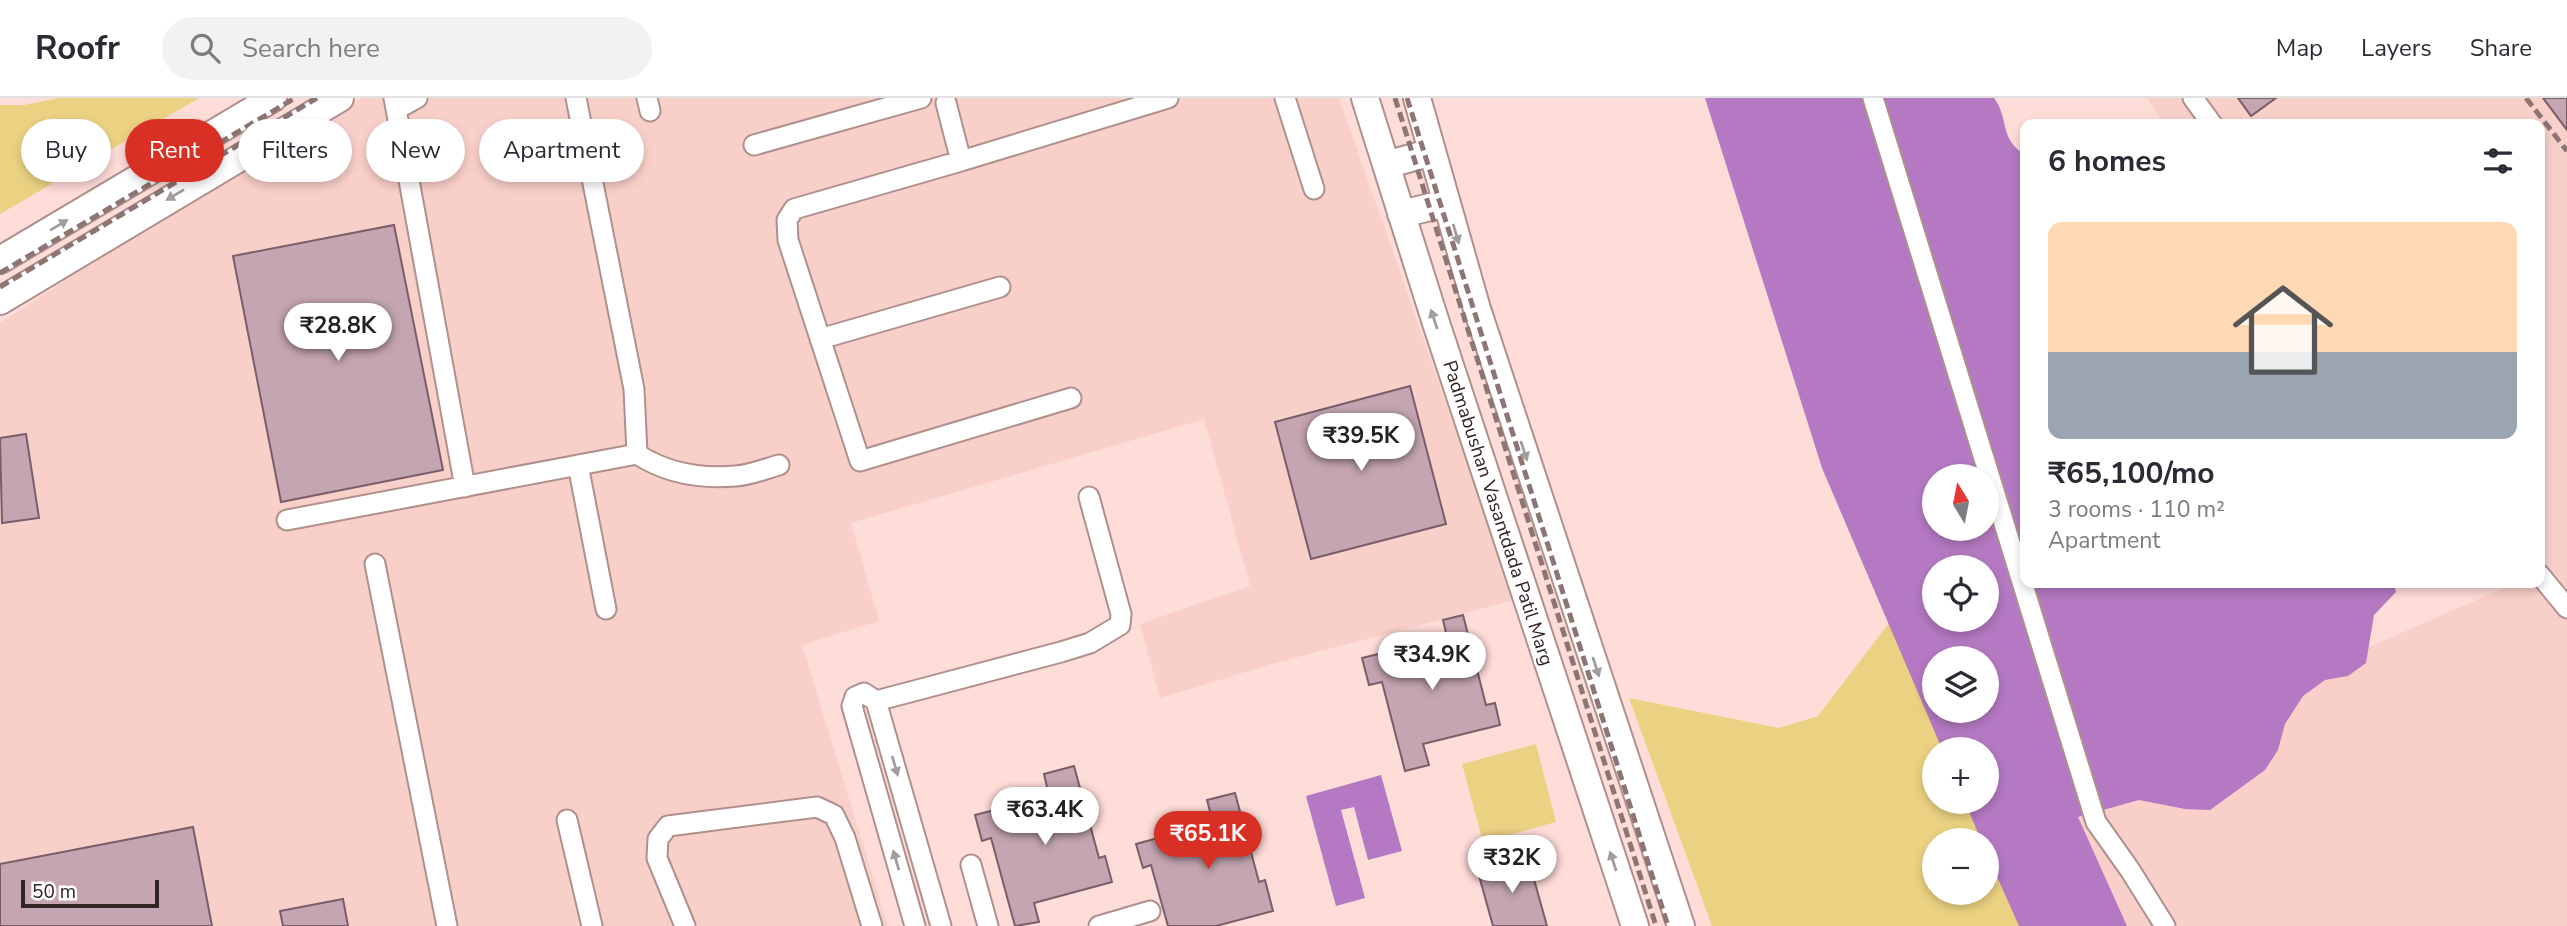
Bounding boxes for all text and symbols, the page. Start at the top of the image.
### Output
search box [162,17,652,80]
text: Roofr [35,26,120,71]
icon: search [186,29,224,67]
text: Search here [242,31,380,66]
text: Map [2276,32,2323,64]
text: Layers [2361,32,2432,64]
text: Share [2470,32,2532,64]
chip: Buy [21,119,111,182]
chip: Rent [125,119,224,182]
chip: Filters [238,119,352,182]
chip: New [366,119,465,182]
chip: Apartment [479,119,644,182]
text: 6 homes [2048,141,2166,182]
icon: filters [2479,142,2517,180]
one-way arrow [166,189,185,201]
one-way arrow [49,218,68,231]
one-way arrow [1451,223,1462,245]
icon: home [2220,267,2346,393]
pin: ₹28.8K [281,303,395,363]
one-way arrow [1429,309,1439,330]
text: ₹28.8K [300,310,376,341]
street label: Padmabushan Vasantdada Patil Marg [1436,357,1560,669]
pin: ₹39.5K [1304,414,1418,473]
text: ₹39.5K [1323,420,1399,451]
one-way arrow [1519,441,1530,462]
text: ₹65,100/mo [2048,453,2215,494]
north arrow [1922,464,1998,541]
map controls [1922,464,1999,905]
text: 3 rooms · 110 m² [2048,494,2225,525]
text: Apartment [2048,525,2160,556]
button: locate [1922,555,1999,632]
pin: ₹34.9K [1375,632,1489,692]
text: ₹34.9K [1394,639,1470,670]
button: layers [1922,646,1999,723]
one-way arrow [1591,657,1602,678]
button: + [1922,737,1999,814]
one-way arrow [890,756,901,778]
pin: ₹63.4K [988,788,1102,847]
text: ₹63.4K [1007,794,1083,825]
pin: ₹65.1K [1151,812,1265,871]
text: ₹65.1K [1170,818,1246,849]
button: − [1922,828,1999,905]
pin: ₹32K [1471,836,1553,895]
text: ₹32K [1484,842,1540,873]
one-way arrow [890,849,901,871]
one-way arrow [1607,851,1618,872]
scale bar [21,877,159,909]
text: 50 m [32,879,76,905]

